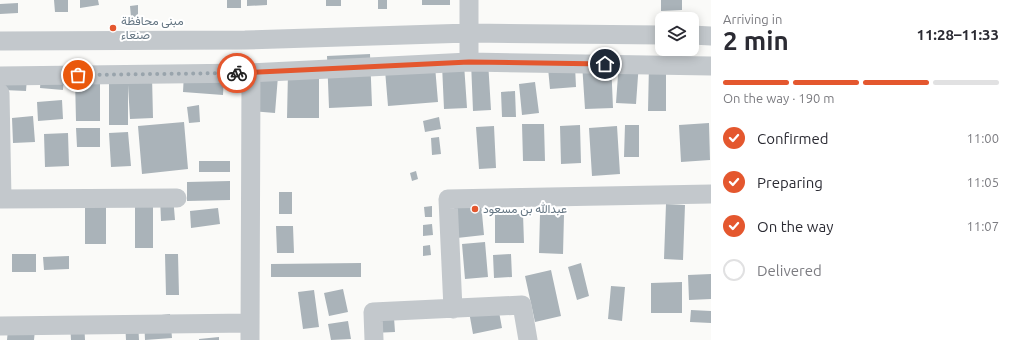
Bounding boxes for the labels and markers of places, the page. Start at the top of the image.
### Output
place label: مبنى محافظة صنعاء [121,14,184,41]
marker: مبنى محافظة صنعاء [108,23,118,33]
pin [588,47,622,81]
pin [61,58,95,92]
place label: عبدالله بن مسعود [483,202,567,217]
marker: عبدالله بن مسعود [470,204,480,214]

